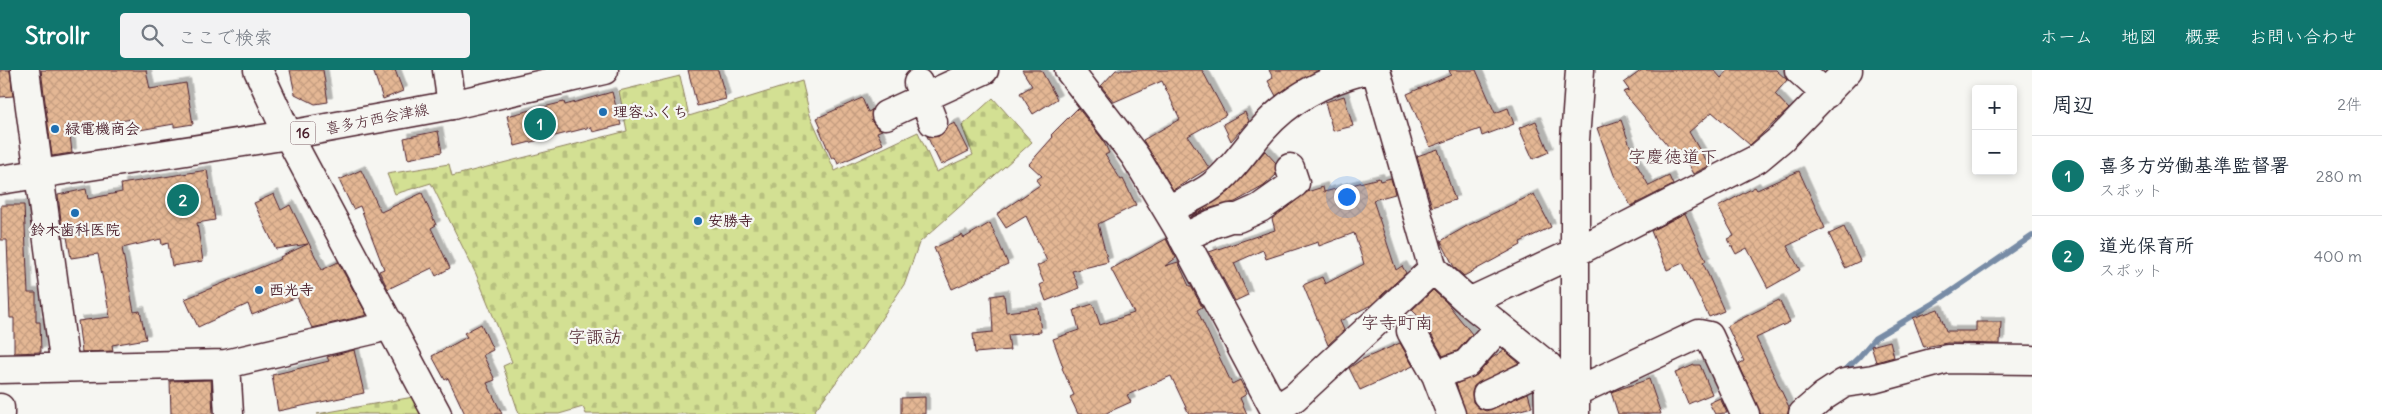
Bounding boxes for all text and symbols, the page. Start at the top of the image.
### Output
search box [120,13,470,58]
text: Strollr [25,20,90,50]
icon: search [138,21,166,49]
text: ここで検索 [178,25,273,49]
text: ホーム [2040,25,2093,48]
text: 地図 [2121,25,2157,48]
text: 概要 [2185,25,2221,48]
text: お問い合わせ [2249,25,2357,48]
map controls [1972,85,2017,175]
button: + [1972,85,2017,130]
text: 周辺 [2052,91,2094,118]
text: 2件 [2337,94,2362,114]
street label: 喜多方西会津線 [324,99,430,138]
place label: 理容ふくち [613,102,688,121]
pin: 1 [524,105,556,143]
marker: 理容ふくち [597,106,609,118]
place label: 緑電機商会 [65,119,140,138]
road number: 16 [290,122,316,144]
marker: 緑電機商会 [49,123,61,135]
button: − [1972,130,2017,175]
district label: 字慶徳道下 [1628,145,1718,168]
text: 喜多方労働基準監督署 [2099,153,2289,177]
text: 1 [2065,166,2071,186]
text: 280 m [2316,166,2362,186]
text: スポット [2099,180,2163,200]
pin: 2 [167,181,199,219]
your location [1334,184,1360,210]
marker: 鈴木歯科医院 [69,207,81,219]
place label: 安勝寺 [708,211,753,230]
marker: 安勝寺 [692,215,704,227]
place label: 鈴木歯科医院 [30,220,120,239]
text: 道光保育所 [2099,233,2194,257]
text: 2 [2064,246,2072,266]
text: 400 m [2314,246,2362,266]
text: スポット [2099,260,2163,280]
place label: 西光寺 [269,280,314,299]
marker: 西光寺 [253,284,265,296]
district label: 字寺町南 [1361,311,1433,334]
district label: 字諏訪 [568,325,622,348]

